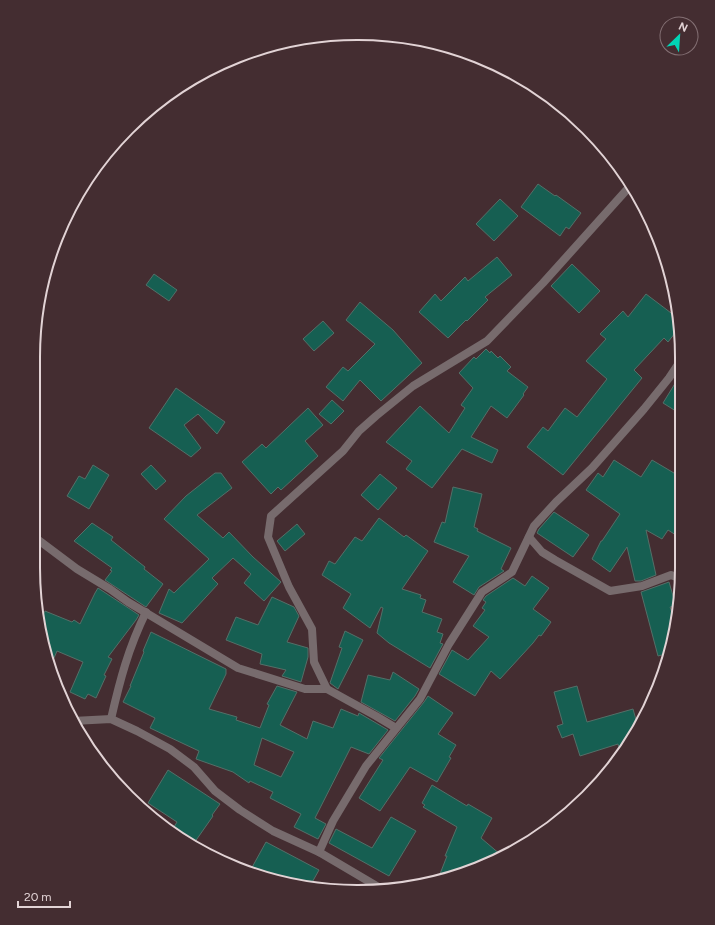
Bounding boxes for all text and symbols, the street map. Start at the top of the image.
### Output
north arrow [659,16,699,56]
text: N [676,20,690,35]
scale bar [18,883,70,909]
text: 20 m [24,890,52,904]

